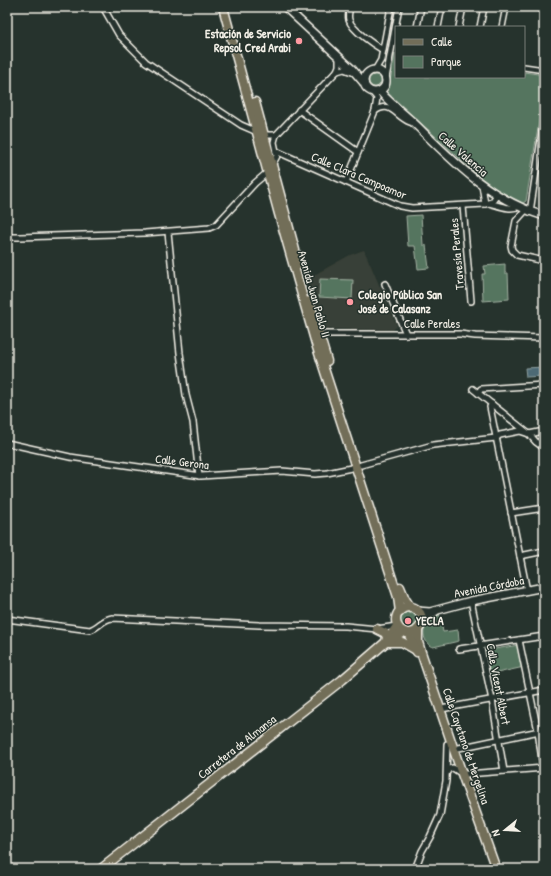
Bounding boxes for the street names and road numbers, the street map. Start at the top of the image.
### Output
street label: Calle Valencia [435,127,492,180]
street label: Calle Clara Campoamor [309,148,410,203]
street label: Travesía Perales [445,217,468,291]
street label: Avenida Juan Pablo II [294,248,335,339]
street label: Calle Perales [404,315,461,332]
street label: Calle Gerona [154,450,210,473]
street label: Avenida Córdoba [452,571,526,602]
street label: Calle Vicent Albert [482,642,515,727]
street label: Calle Cayetano de Mergelina [439,685,494,806]
street label: Carretera de Almansa [194,710,280,783]

